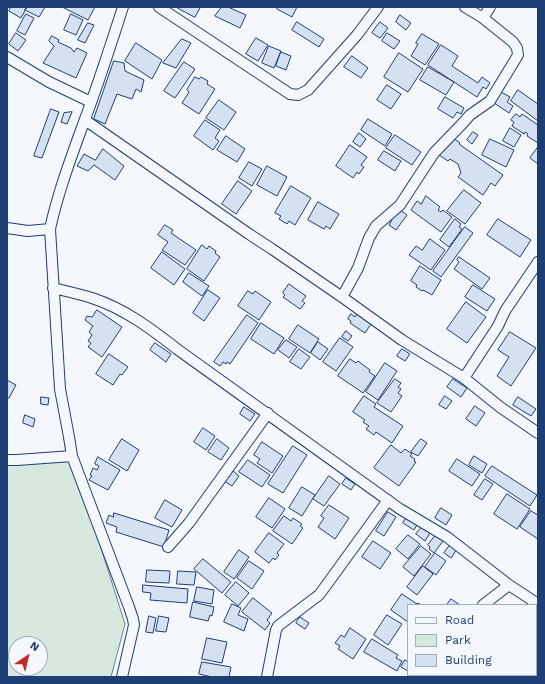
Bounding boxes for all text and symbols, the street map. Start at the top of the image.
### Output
legend [407,604,537,676]
text: Road [445,613,474,627]
text: Park [445,633,471,647]
north arrow [8,636,48,676]
text: N [28,639,42,654]
text: Building [445,653,492,667]

